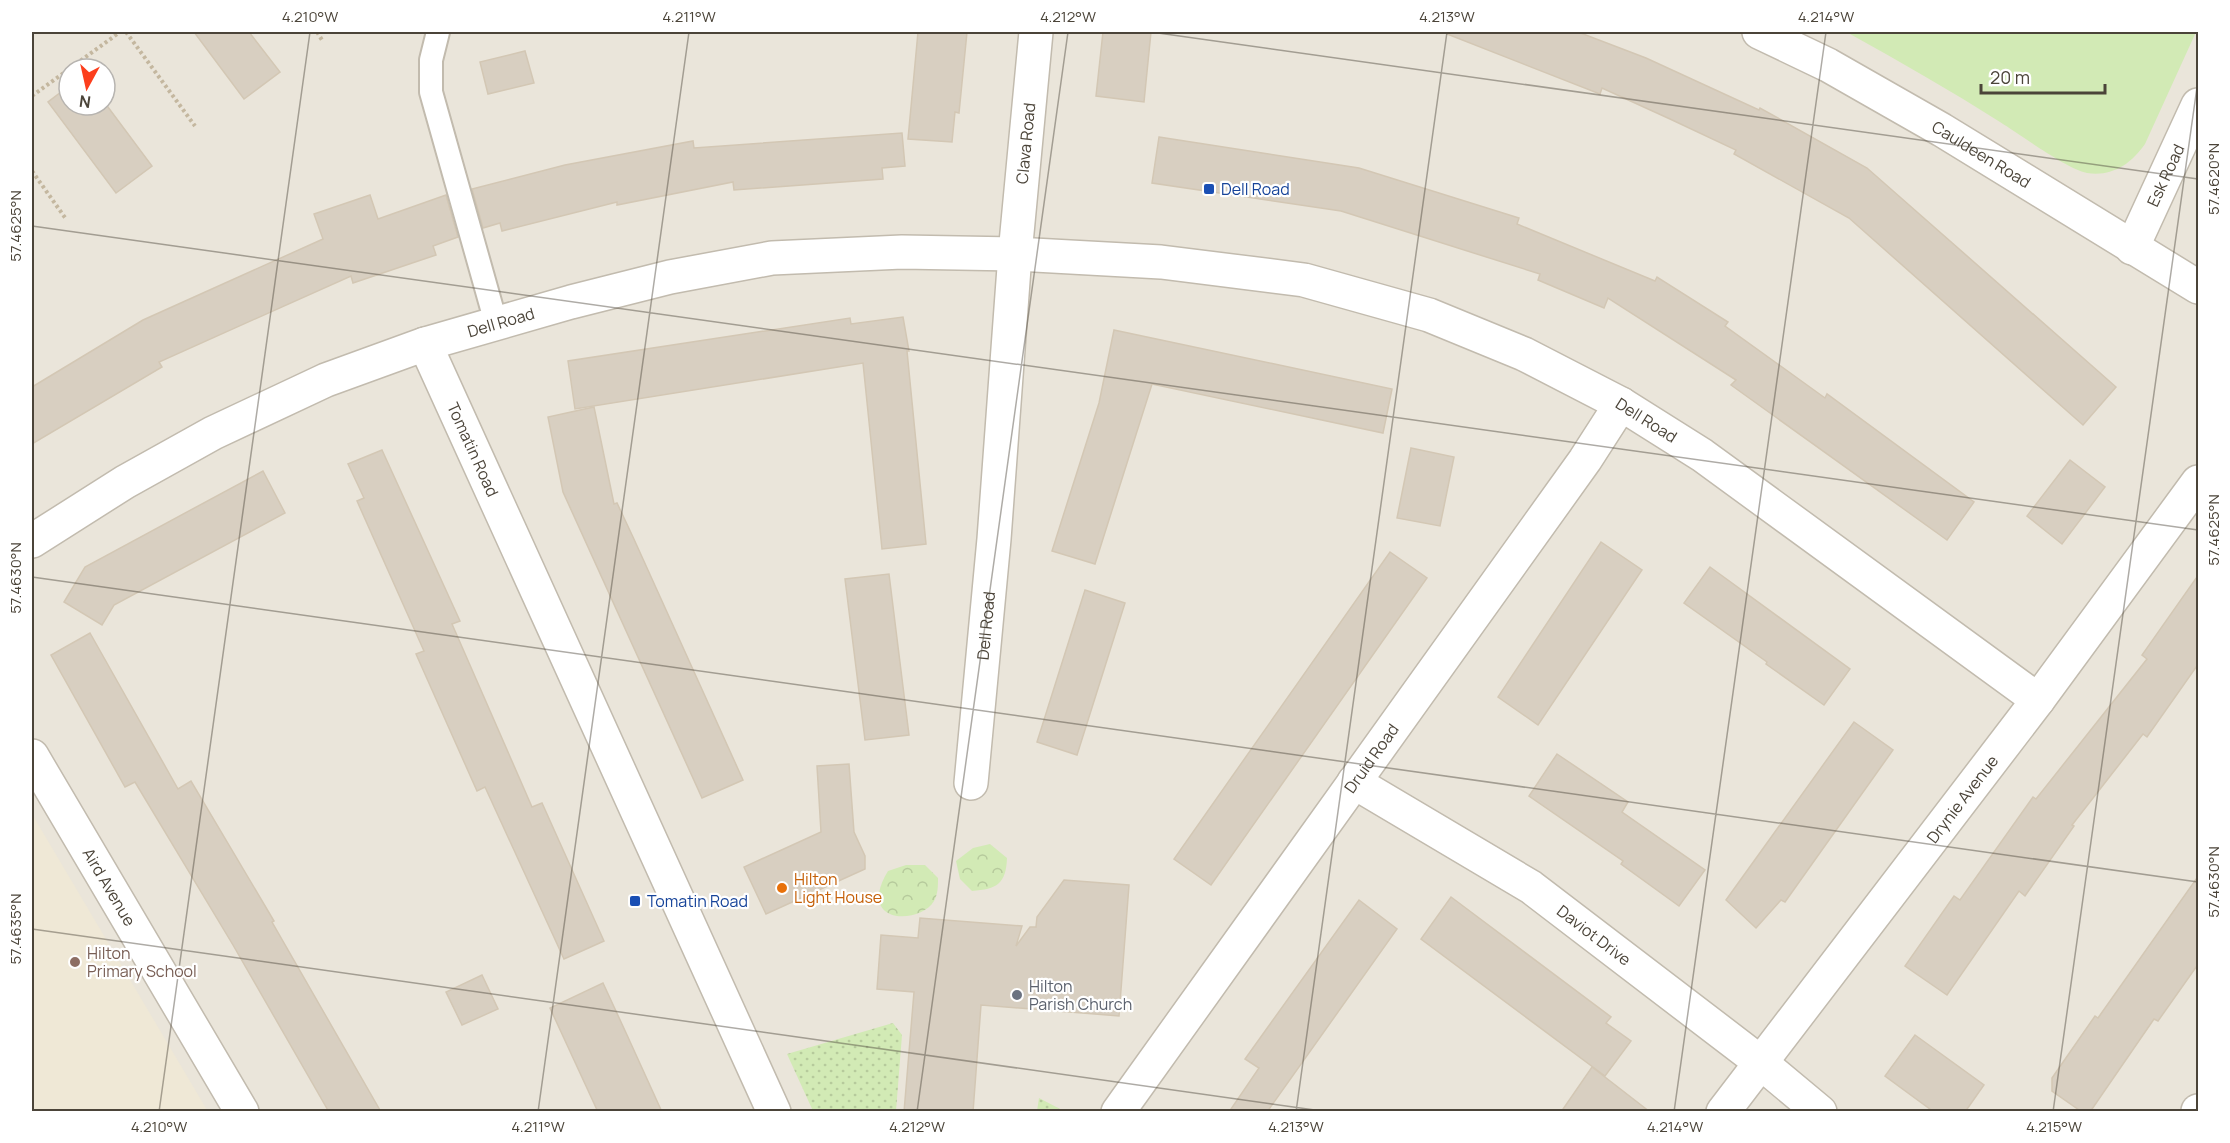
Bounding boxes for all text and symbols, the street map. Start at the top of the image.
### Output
text: 4.210°W [282,6,338,27]
text: 4.211°W [662,6,716,27]
text: 4.212°W [1040,6,1096,27]
text: 4.213°W [1419,6,1475,27]
text: 4.214°W [1798,6,1854,27]
north arrow [57,57,117,117]
scale bar [1981,57,2106,95]
text: 20 m [1990,65,2030,89]
text: N [78,90,92,114]
street label: Clava Road [1011,102,1040,185]
street label: Cauldeen Road [1928,116,2035,193]
street label: Esk Road [2142,141,2189,210]
text: 57.4620°N [2203,143,2224,215]
place label: Dell Road [1221,178,1290,200]
marker: Dell Road [1202,182,1216,196]
text: 57.4625°N [5,190,26,262]
street label: Dell Road [465,302,537,342]
street label: Dell Road [1611,392,1681,448]
street label: Tomatin Road [442,399,504,500]
text: 57.4625°N [2203,494,2224,566]
text: 57.4630°N [5,542,26,614]
street label: Dell Road [972,590,1000,661]
street label: Druid Road [1339,719,1404,797]
street label: Drynie Avenue [1922,750,2003,848]
street label: Aird Avenue [78,844,141,930]
text: 57.4630°N [2203,846,2224,918]
place label: Hilton Light House [794,868,882,908]
marker: Hilton Light House [775,881,789,895]
place label: Tomatin Road [647,890,748,912]
text: 57.4635°N [5,893,26,965]
marker: Tomatin Road [628,894,642,908]
street label: Daviot Drive [1552,900,1635,970]
place label: Hilton Primary School [87,942,197,982]
marker: Hilton Primary School [68,955,82,969]
place label: Hilton Parish Church [1029,975,1132,1015]
marker: Hilton Parish Church [1010,988,1024,1002]
text: 4.210°W [131,1116,187,1137]
text: 4.211°W [511,1116,565,1137]
text: 4.212°W [889,1116,945,1137]
text: 4.213°W [1268,1116,1324,1137]
text: 4.214°W [1647,1116,1703,1137]
text: 4.215°W [2026,1116,2082,1137]

